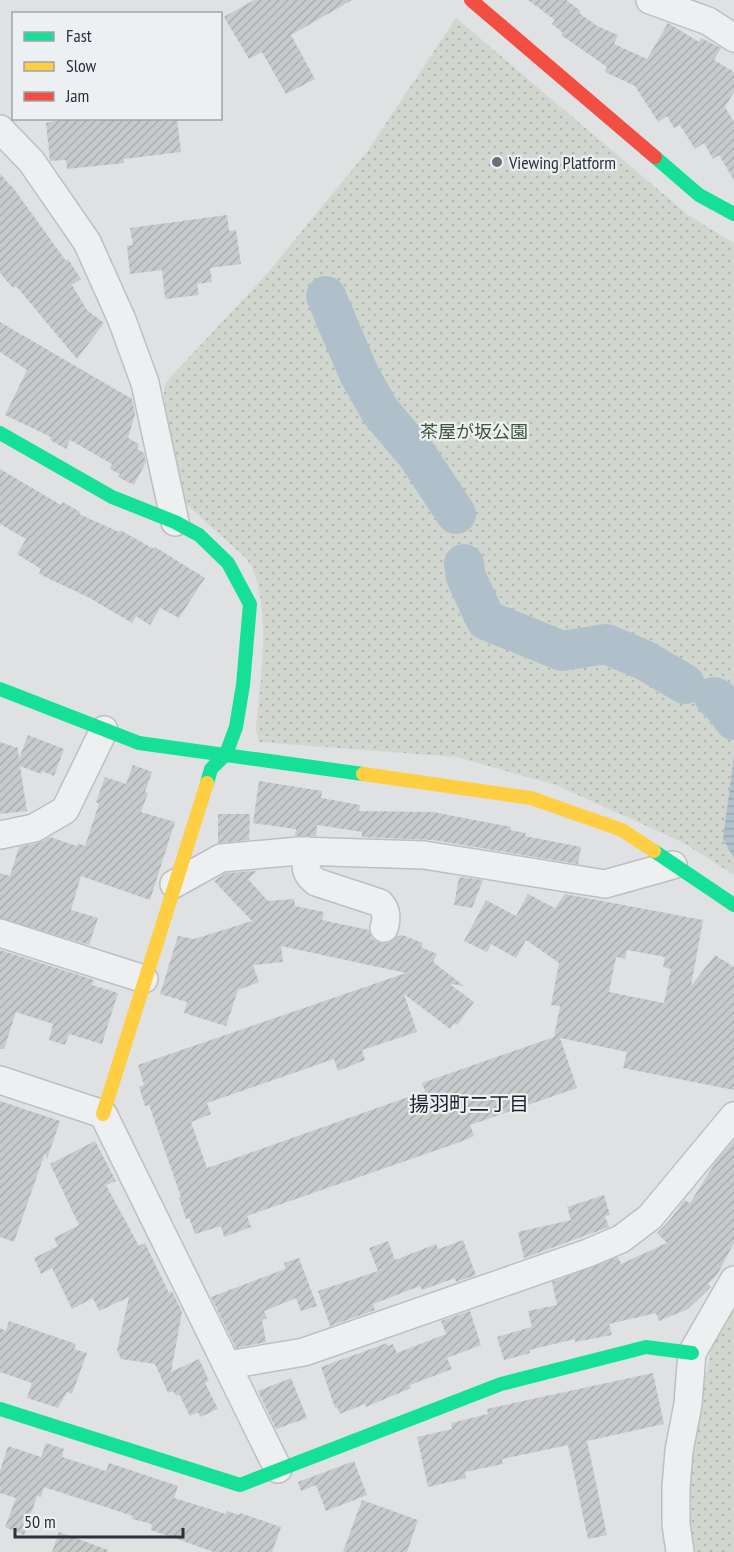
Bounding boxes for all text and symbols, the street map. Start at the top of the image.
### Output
legend [12,12,222,120]
text: Fast [66,24,92,47]
text: Slow [66,54,97,77]
text: Jam [65,84,89,107]
place label: Viewing Platform [508,151,616,174]
marker: Viewing Platform [490,155,504,169]
park label: 茶屋が坂公園 [420,420,528,443]
district label: 揚羽町二丁目 [409,1091,529,1117]
scale bar [15,1501,183,1539]
text: 50 m [24,1510,56,1533]

